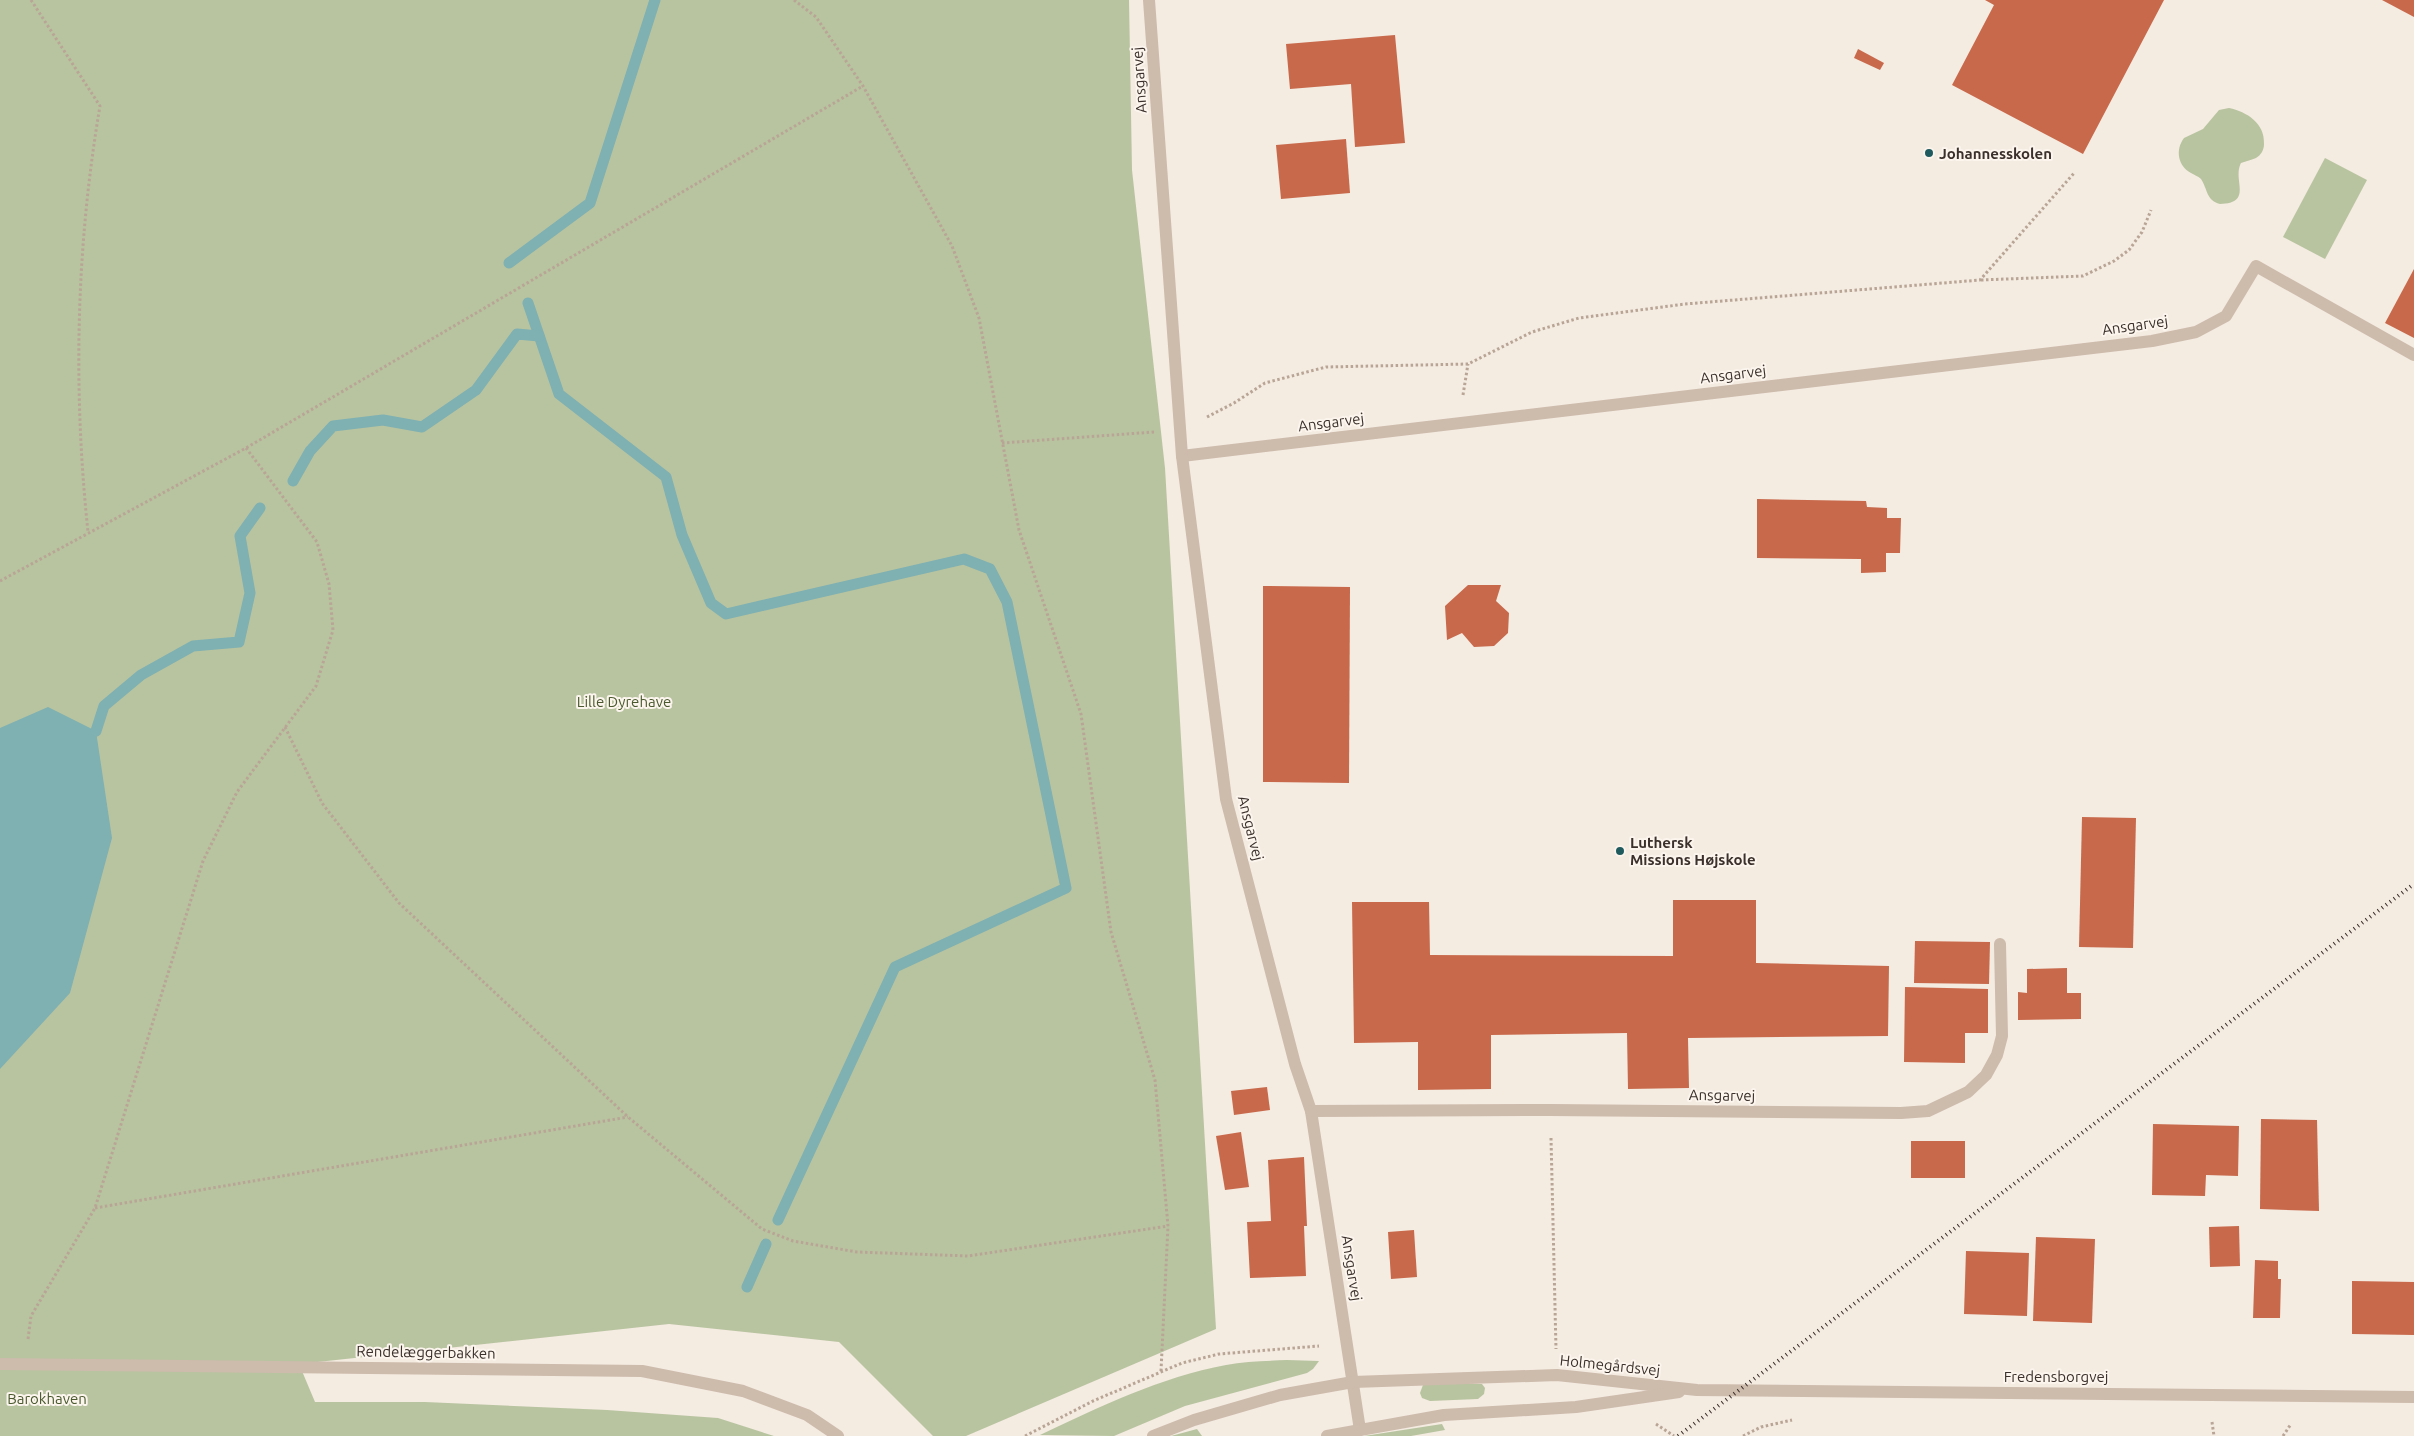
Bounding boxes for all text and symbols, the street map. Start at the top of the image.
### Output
street label: Ansgarvej [1128,46,1150,114]
place label: Johannesskolen [1939,145,2052,162]
marker: Johannesskolen [1923,147,1935,159]
street label: Ansgarvej [2101,312,2169,338]
street label: Ansgarvej [1699,362,1767,386]
street label: Ansgarvej [1297,410,1365,434]
park label: Lille Dyrehave [577,693,671,710]
street label: Ansgarvej [1235,794,1267,862]
place label: Luthersk Missions Højskole [1630,834,1756,868]
marker: Luthersk Missions Højskole [1614,845,1626,857]
street label: Ansgarvej [1689,1086,1755,1104]
street label: Ansgarvej [1338,1234,1366,1302]
street label: Rendelæggerbakken [356,1342,496,1362]
street label: Holmegårdsvej [1559,1351,1661,1379]
street label: Fredensborgvej [2004,1368,2108,1385]
park label: Barokhaven [7,1390,87,1407]

